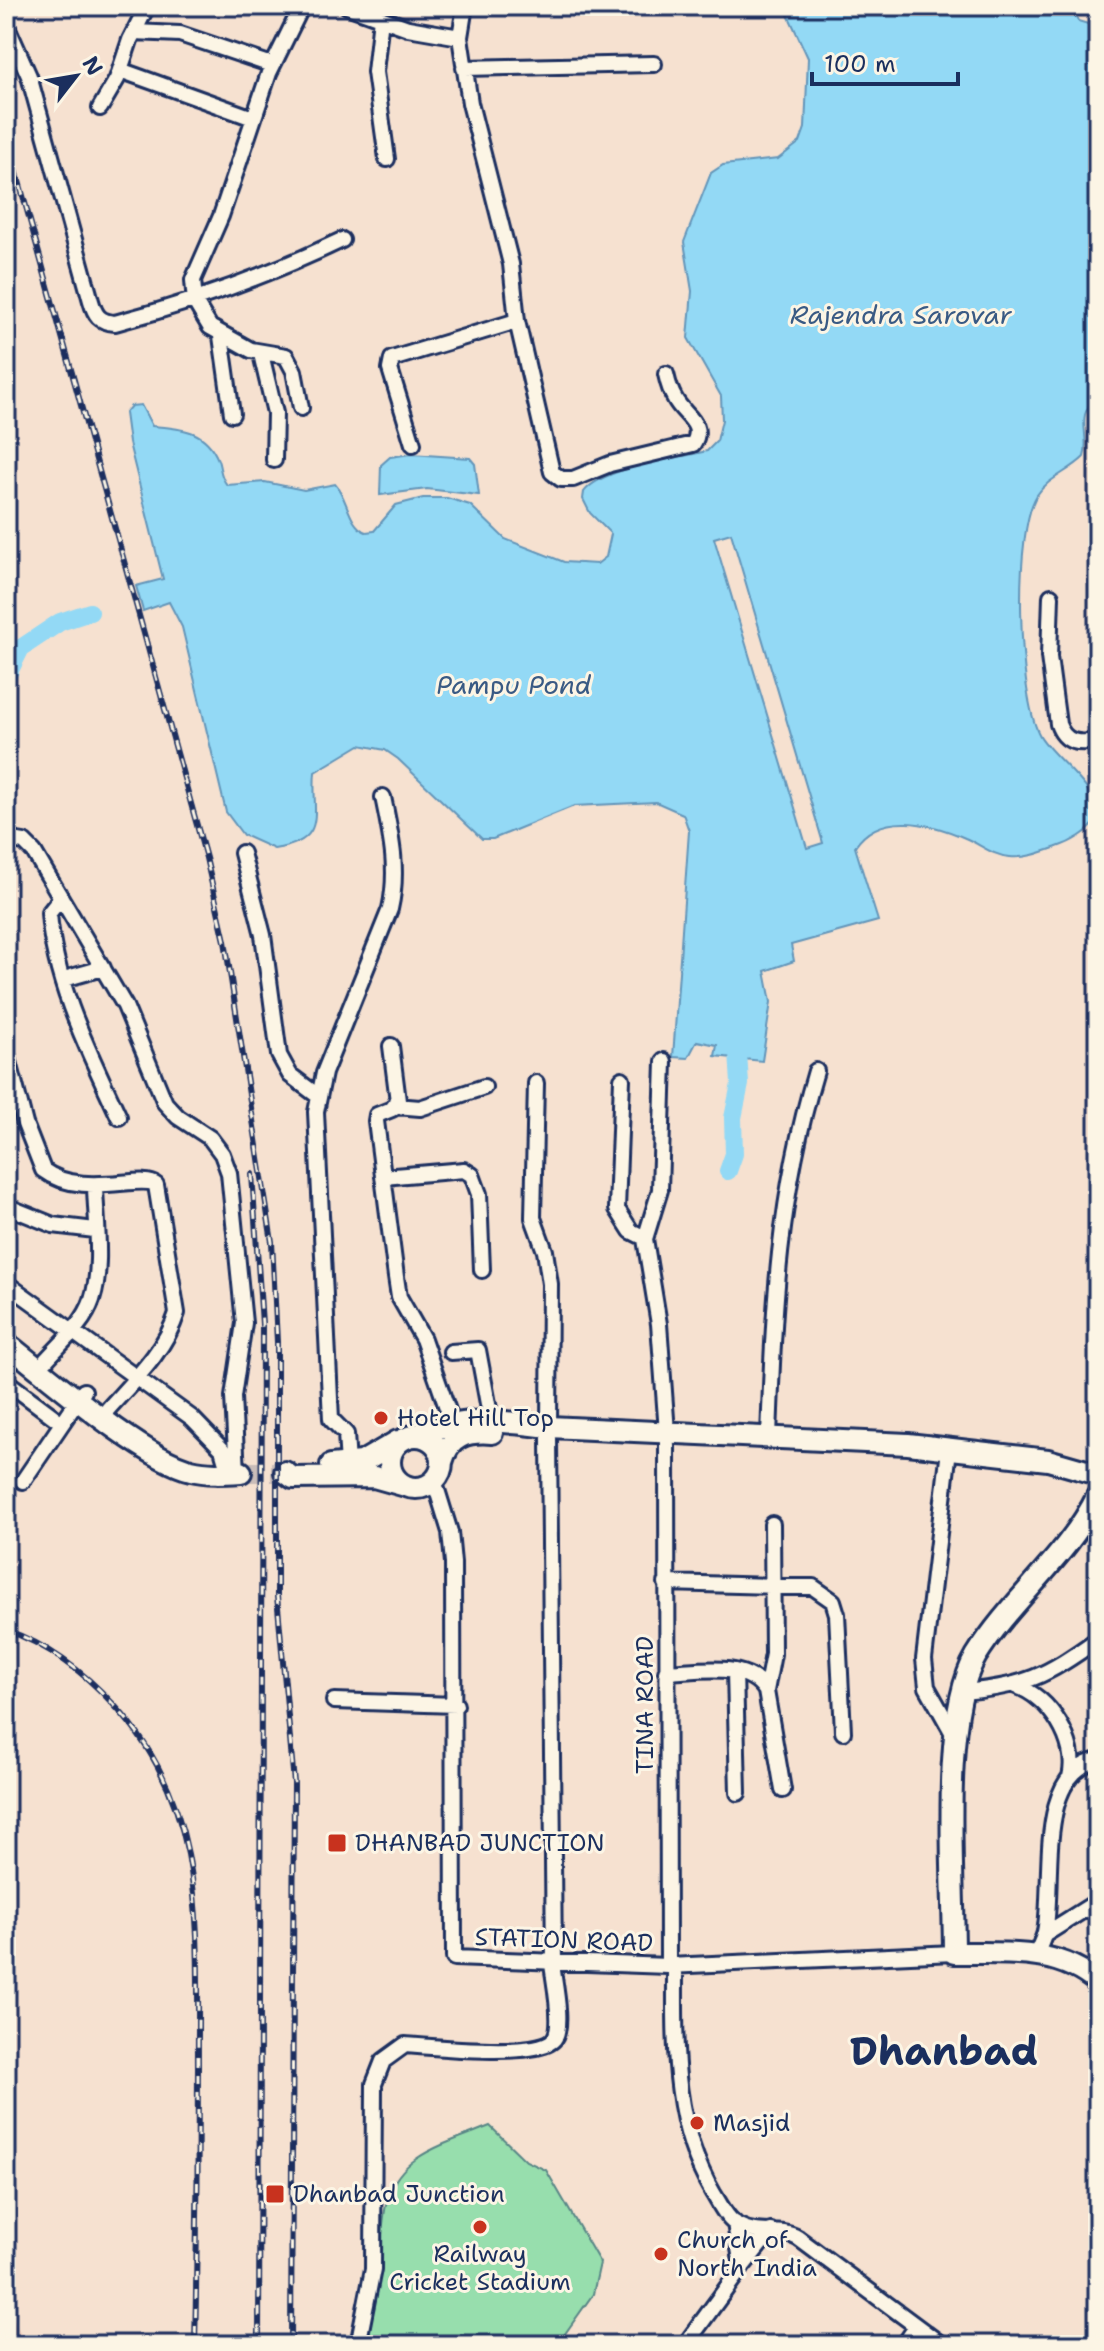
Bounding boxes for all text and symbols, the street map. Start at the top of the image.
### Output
north arrow [36,36,116,116]
scale bar [812,36,958,86]
text: 100 m [824,48,896,80]
text: N [76,51,110,81]
water label: Rajendra Sarovar [790,297,1013,332]
water label: Pampu Pond [437,667,592,702]
place label: Hotel Hill Top [397,1402,554,1434]
marker: Hotel Hill Top [372,1409,390,1427]
street label: TINA ROAD [629,1636,661,1774]
place label: DHANBAD JUNCTION [355,1827,605,1859]
marker: DHANBAD JUNCTION [326,1832,348,1854]
street label: STATION ROAD [474,1921,654,1959]
district label: Dhanbad [850,2024,1038,2078]
place label: Masjid [713,2107,790,2139]
marker: Masjid [688,2114,706,2132]
place label: Dhanbad Junction [293,2178,505,2210]
marker: Dhanbad Junction [264,2183,286,2205]
marker: Railway Cricket Stadium [471,2218,489,2236]
place label: Church of North India [677,2224,817,2284]
place label: Railway Cricket Stadium [389,2238,571,2298]
marker: Church of North India [652,2245,670,2263]

